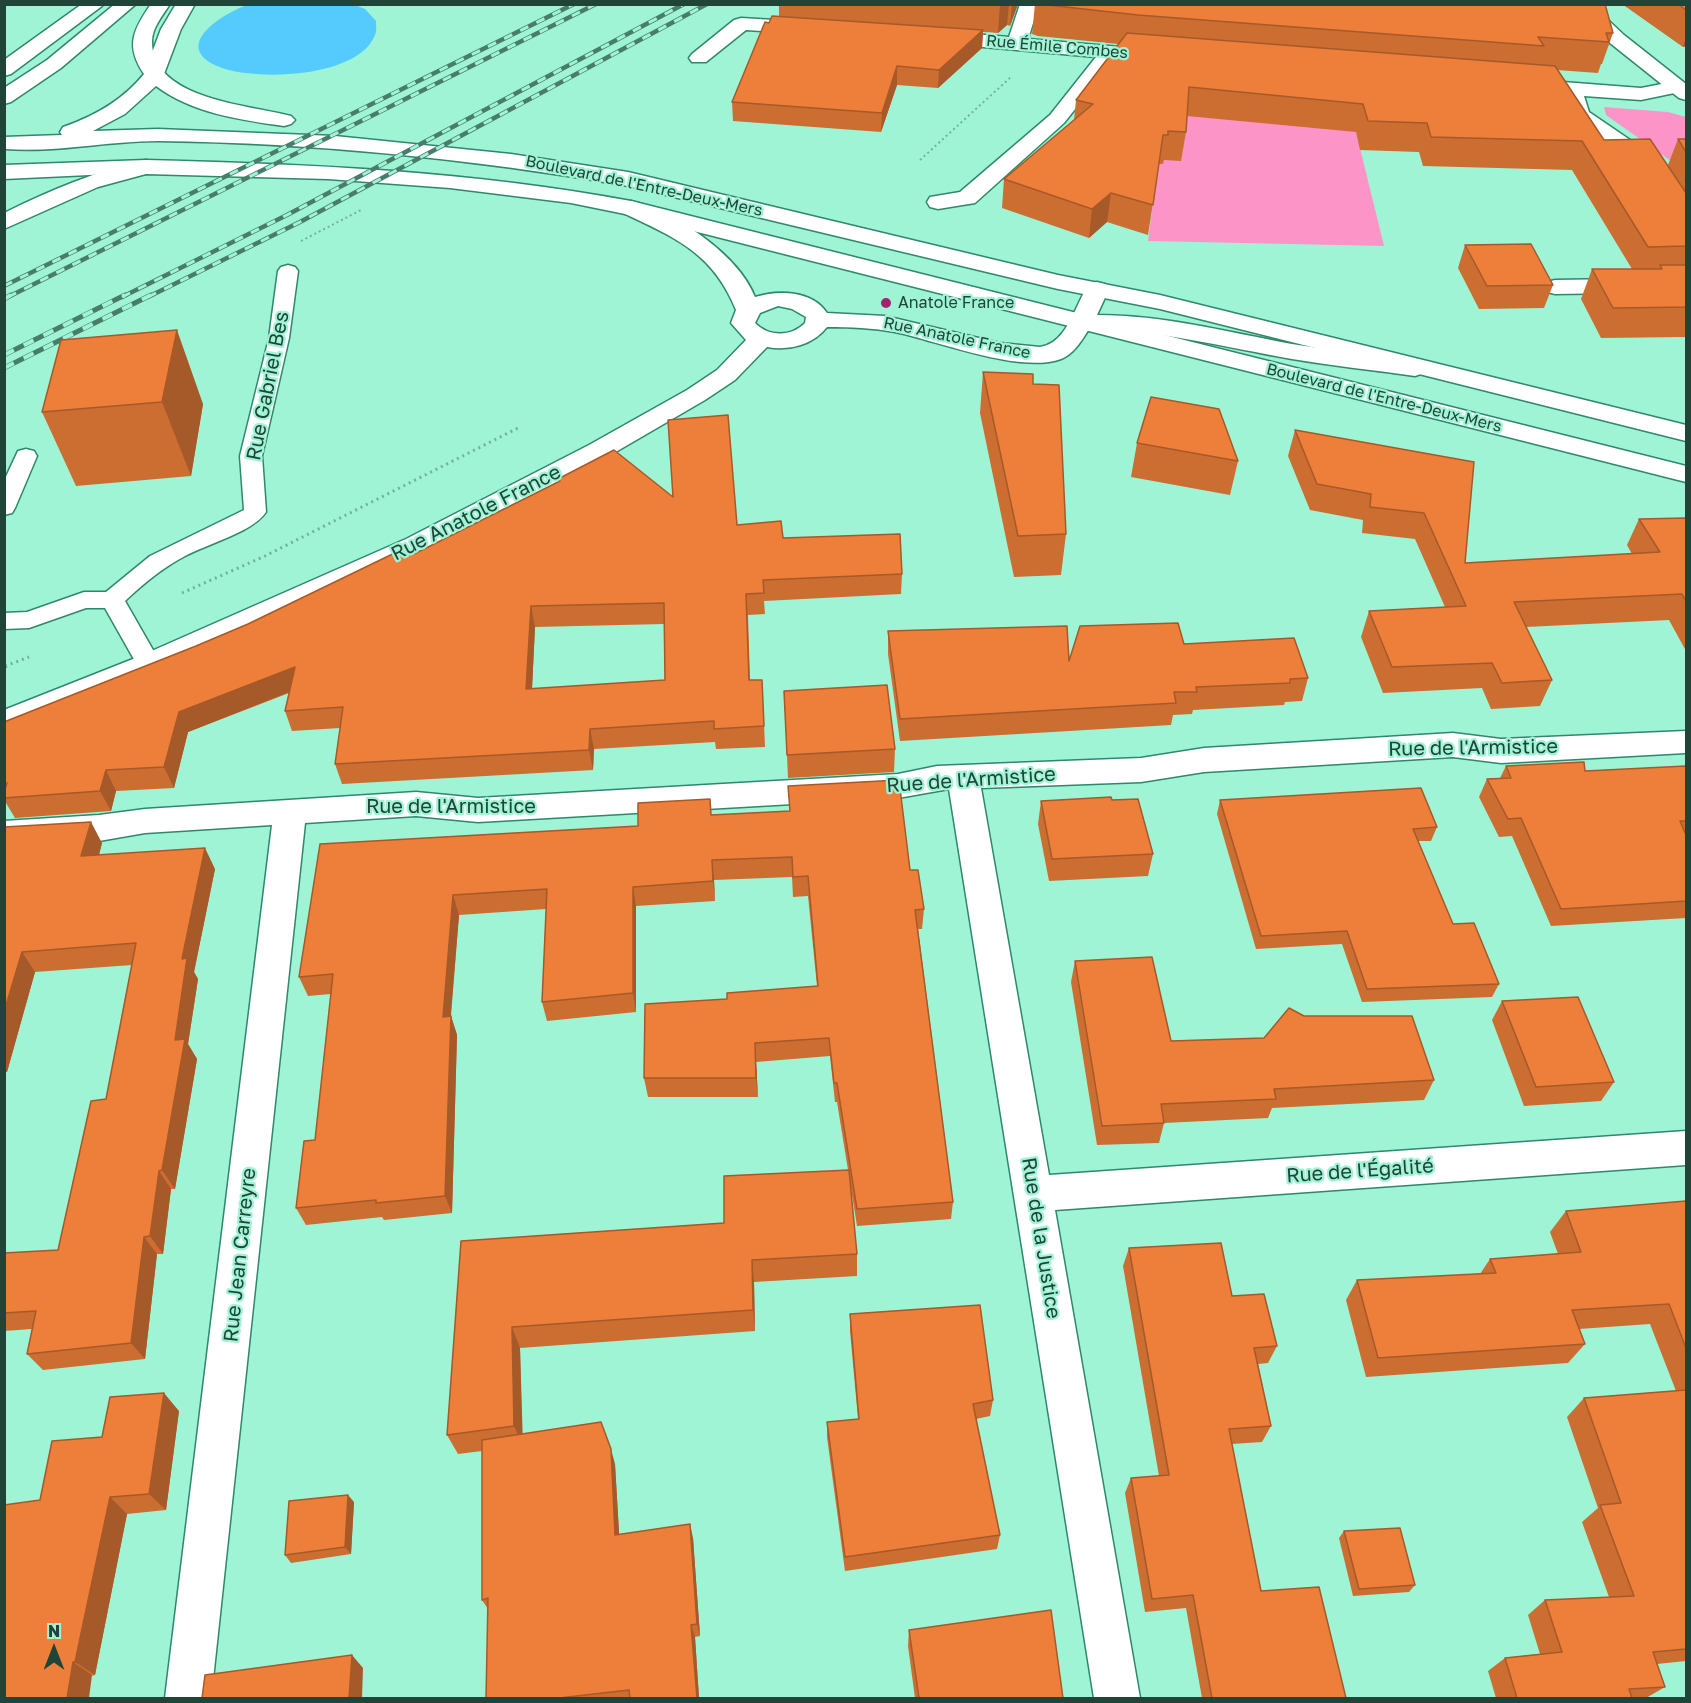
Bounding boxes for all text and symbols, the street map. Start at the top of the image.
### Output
street label: Rue Émile Combes [985,31,1129,63]
street label: Boulevard de l'Entre-Deux-Mers [524,151,764,221]
place label: Anatole France [898,293,1014,313]
marker: Anatole France [879,296,893,310]
street label: Rue Gabriel Bes [242,309,294,463]
street label: Rue Anatole France [882,313,1032,363]
street label: Boulevard de l'Entre-Deux-Mers [1264,359,1504,437]
street label: Rue Anatole France [387,460,565,566]
street label: Rue de l'Armistice [1388,735,1558,761]
street label: Rue de l'Armistice [885,762,1057,798]
street label: Rue de l'Armistice [366,795,536,819]
street label: Rue de l'Égalité [1285,1154,1435,1188]
street label: Rue de la Justice [1016,1156,1066,1320]
street label: Rue Jean Carreyre [219,1167,261,1343]
north arrow [24,1619,84,1679]
text: N [48,1621,60,1641]

